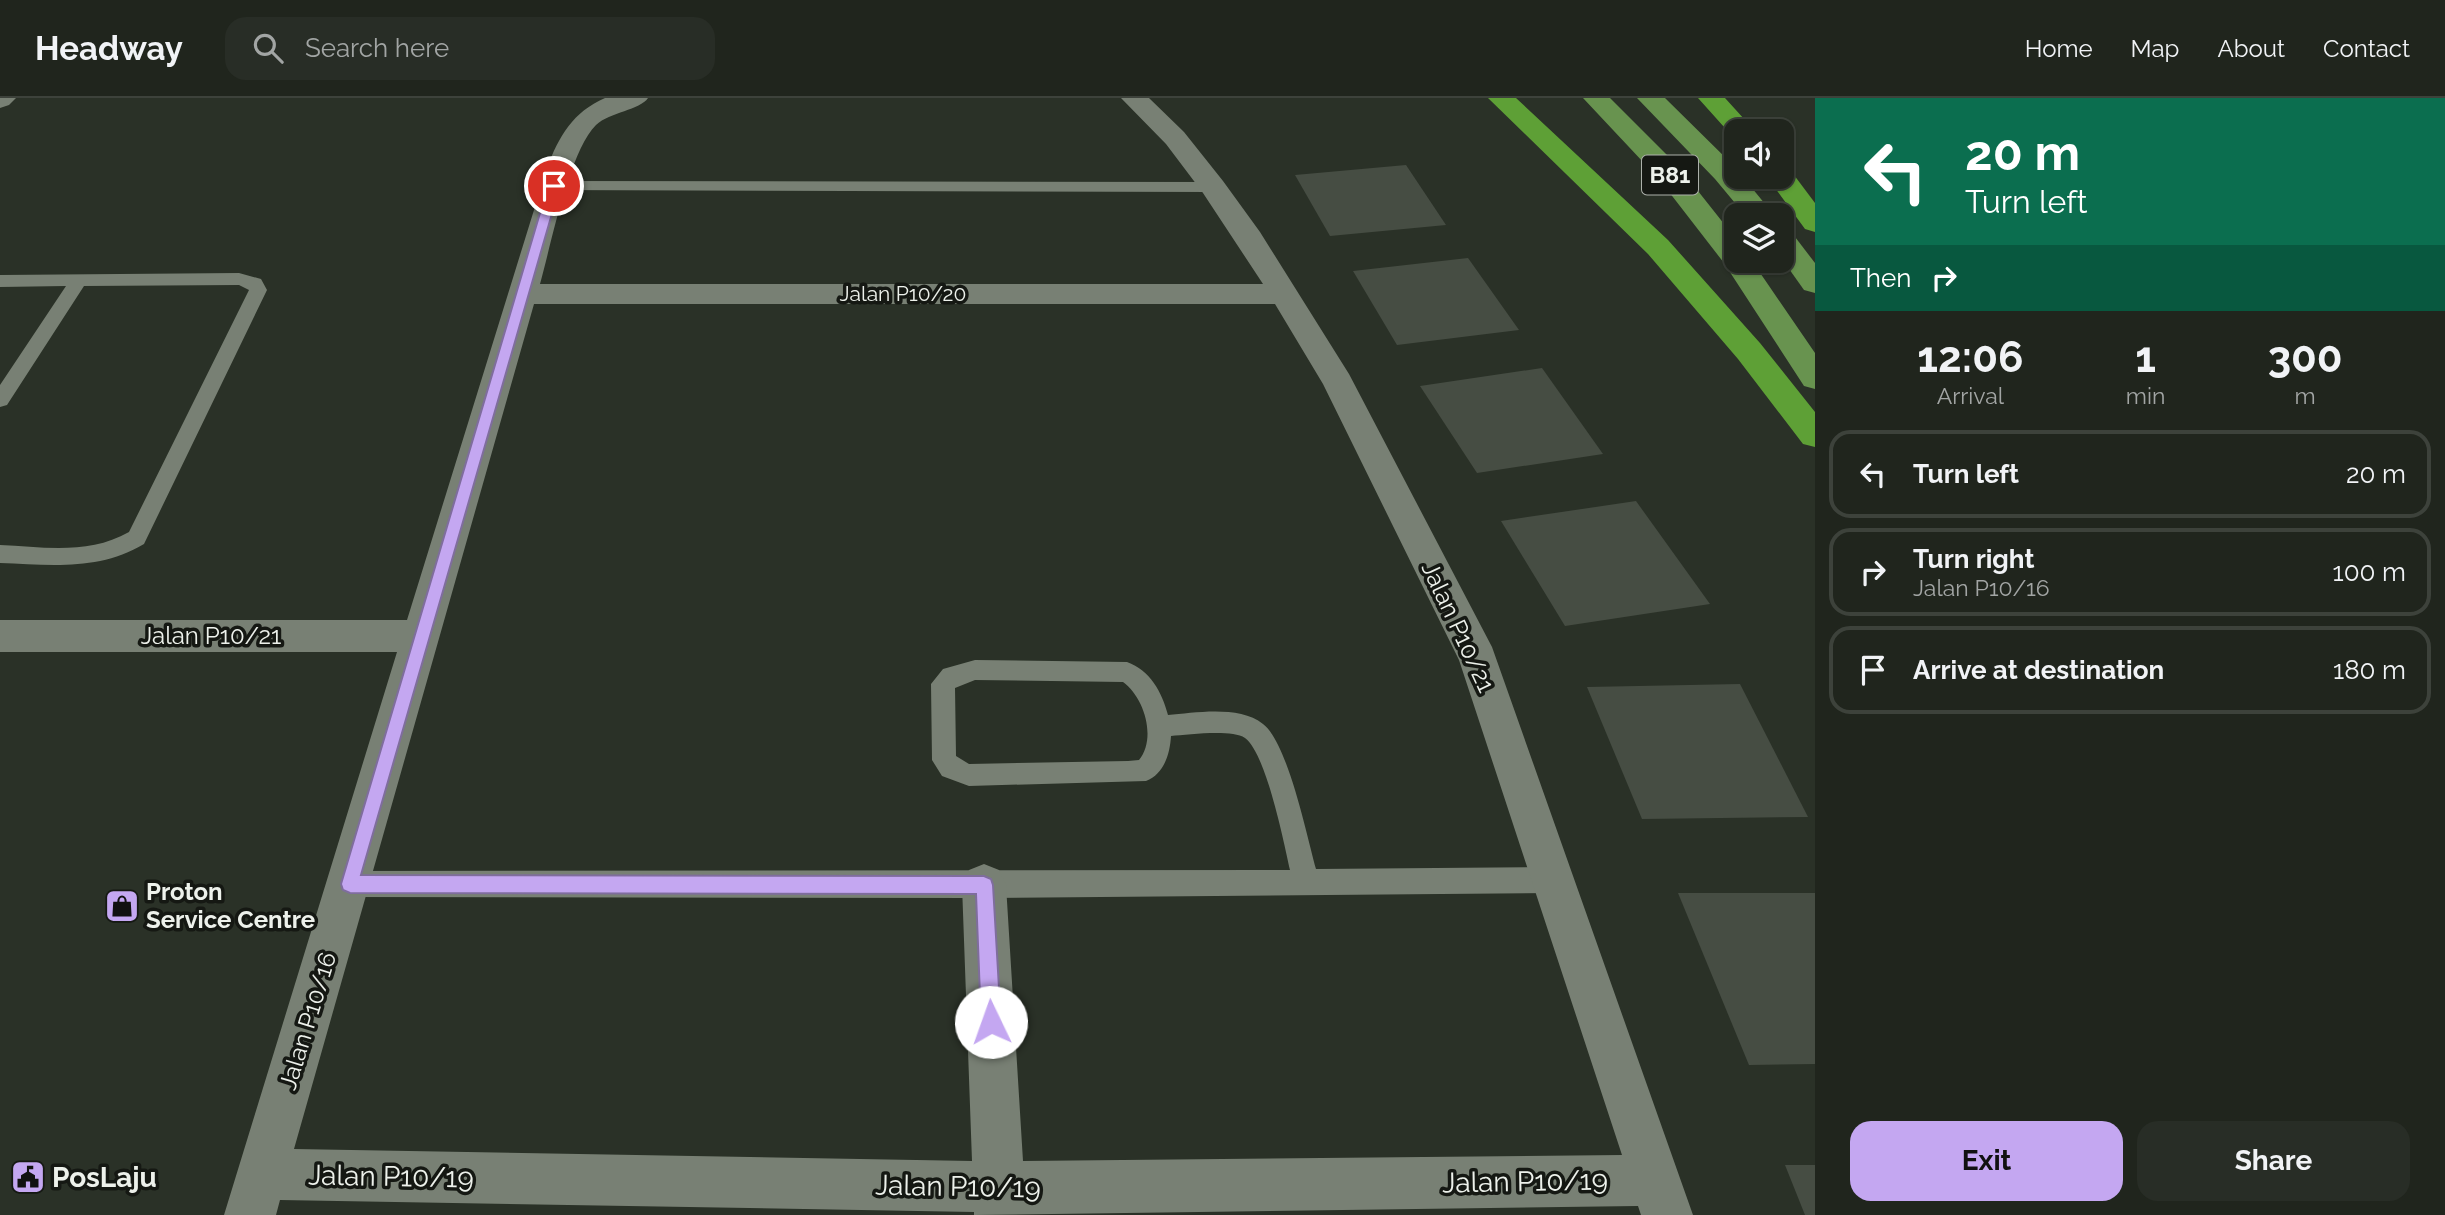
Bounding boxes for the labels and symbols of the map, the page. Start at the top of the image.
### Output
pin [524,156,584,216]
road number: B81 [1642,156,1698,194]
street label: Jalan P10/20 [840,281,966,306]
street label: Jalan P10/21 [1416,557,1501,697]
street label: Jalan P10/21 [141,621,281,650]
place label: Proton Service Centre [146,877,315,934]
shop icon: Proton Service Centre [103,887,141,925]
street label: Jalan P10/16 [273,948,342,1093]
position arrow [954,985,1028,1059]
public building icon: PosLaju [9,1158,47,1196]
street label: Jalan P10/19 [308,1159,474,1194]
place label: PosLaju [52,1161,157,1194]
street label: Jalan P10/19 [1442,1164,1608,1199]
street label: Jalan P10/19 [875,1169,1041,1204]

